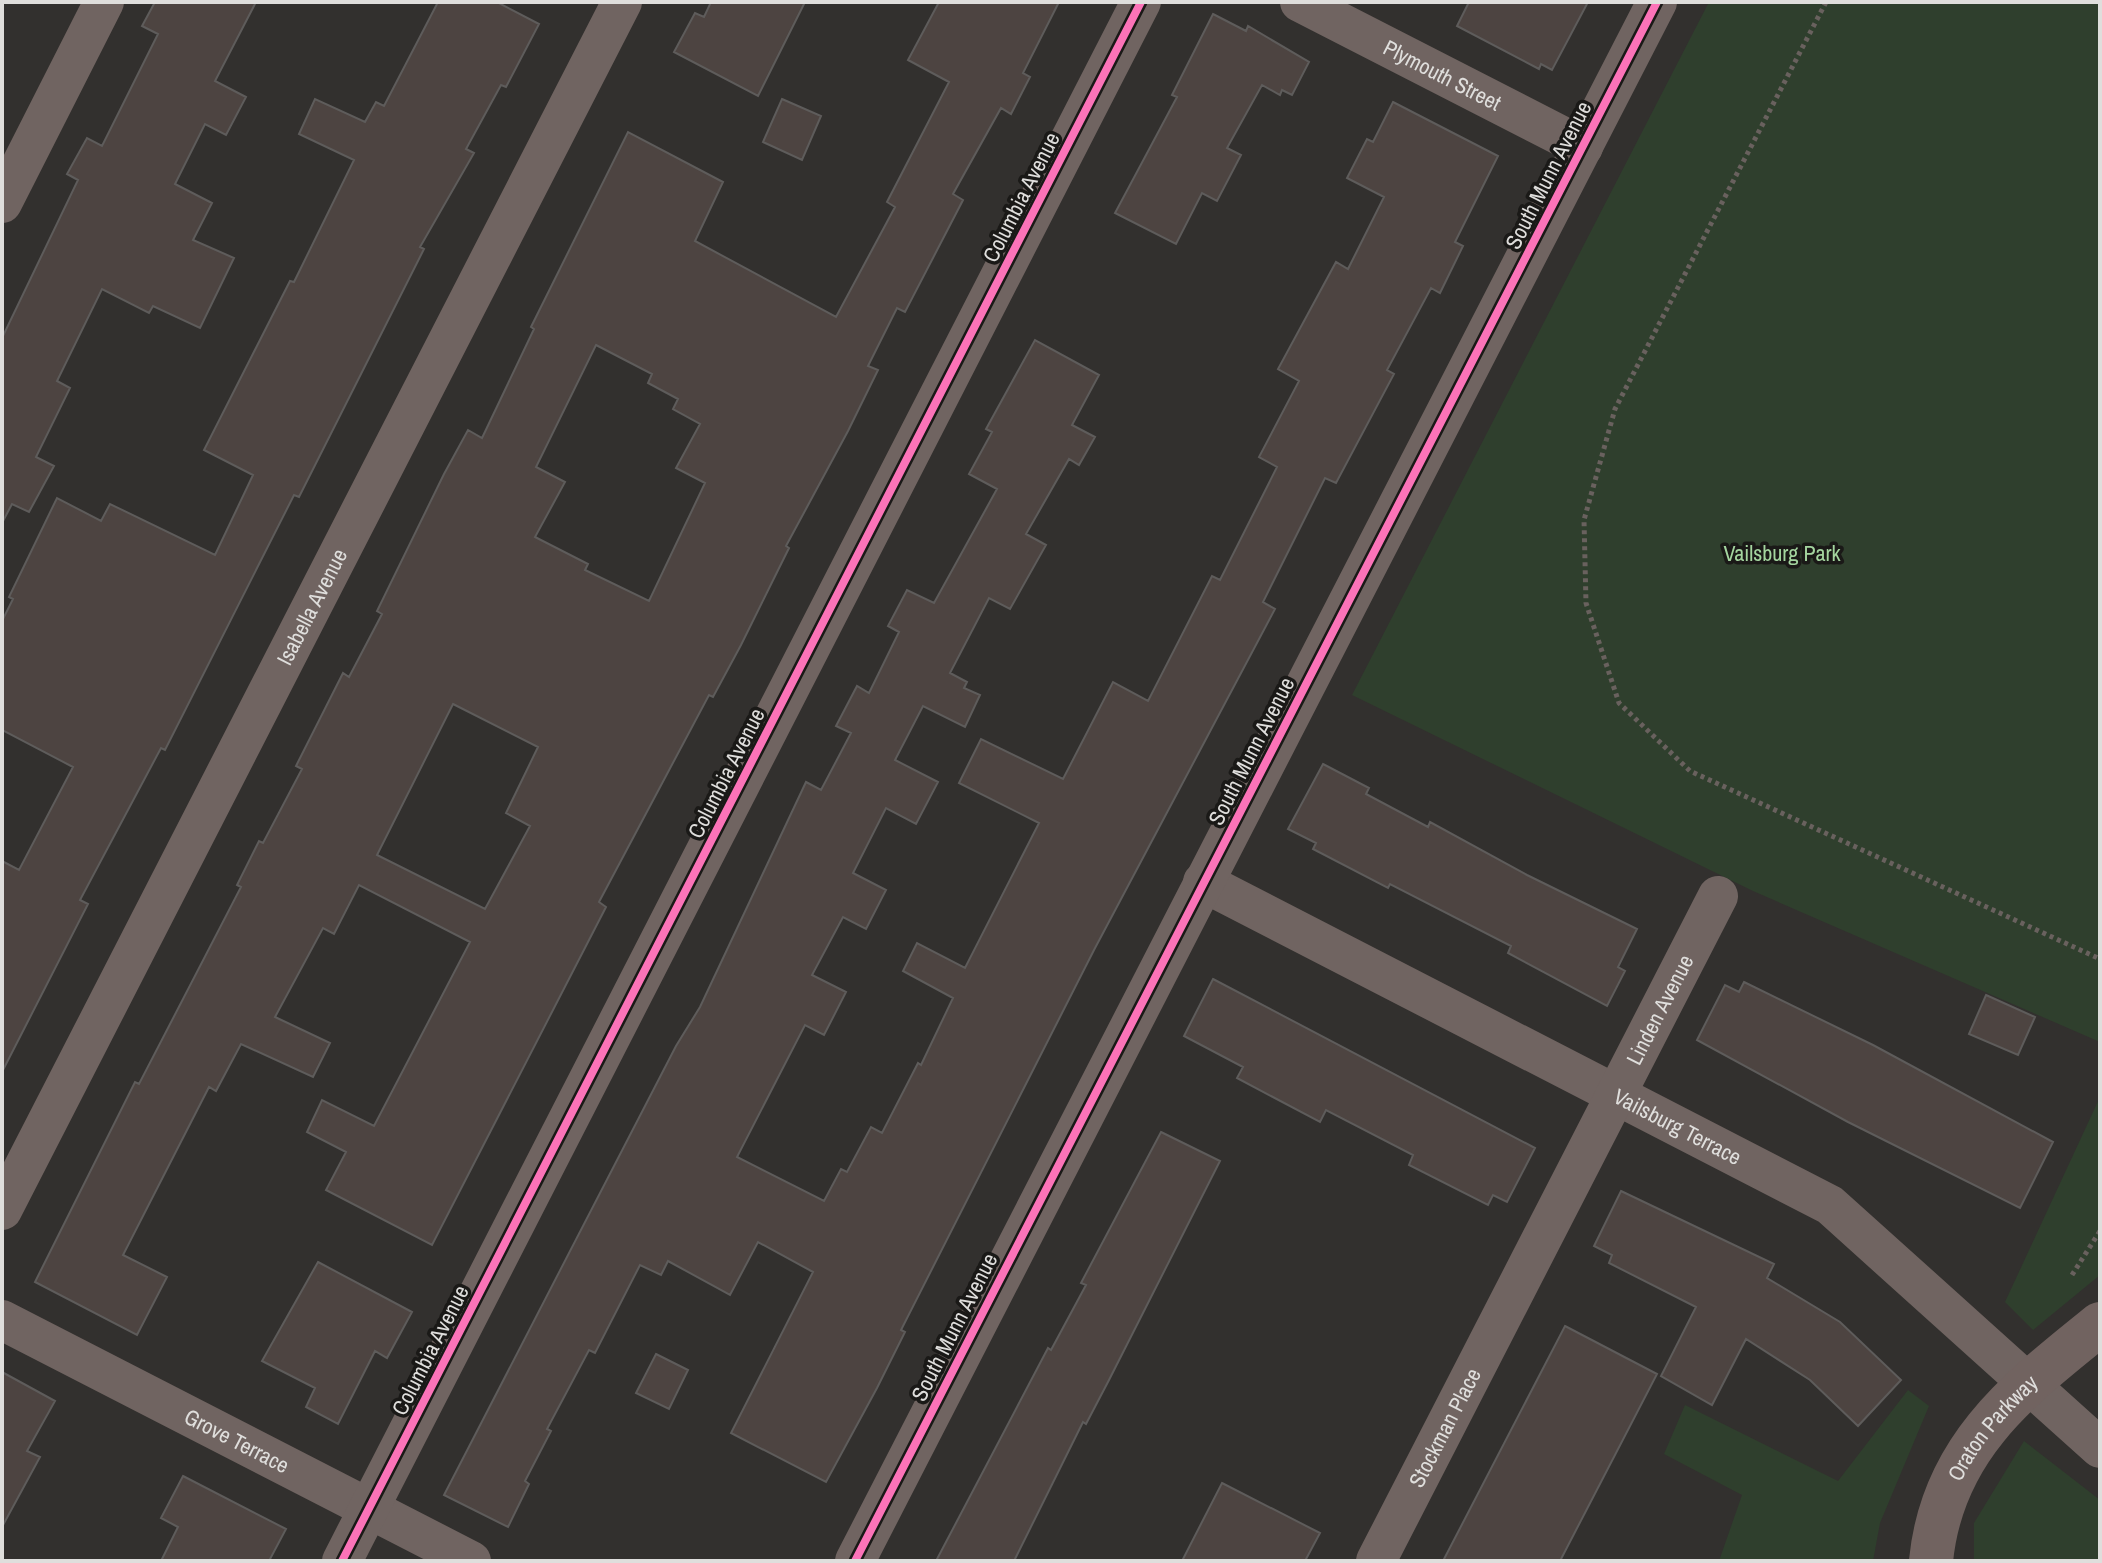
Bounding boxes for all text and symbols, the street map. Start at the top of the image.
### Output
street label: Plymouth Street [1378,32,1506,118]
street label: South Munn Avenue [1498,96,1598,254]
street label: Columbia Avenue [975,127,1067,267]
park label: Vailsburg Park [1724,538,1841,568]
street label: Isabella Avenue [269,543,354,670]
street label: South Munn Avenue [1201,672,1301,830]
street label: Columbia Avenue [680,703,772,843]
street label: Linden Avenue [1619,949,1700,1070]
street label: Vailsburg Terrace [1609,1081,1747,1172]
street label: South Munn Avenue [904,1248,1004,1406]
street label: Columbia Avenue [384,1280,476,1420]
street label: Stockman Place [1401,1363,1488,1493]
street label: Oraton Parkway [1940,1368,2044,1486]
street label: Grove Terrace [179,1401,294,1480]

